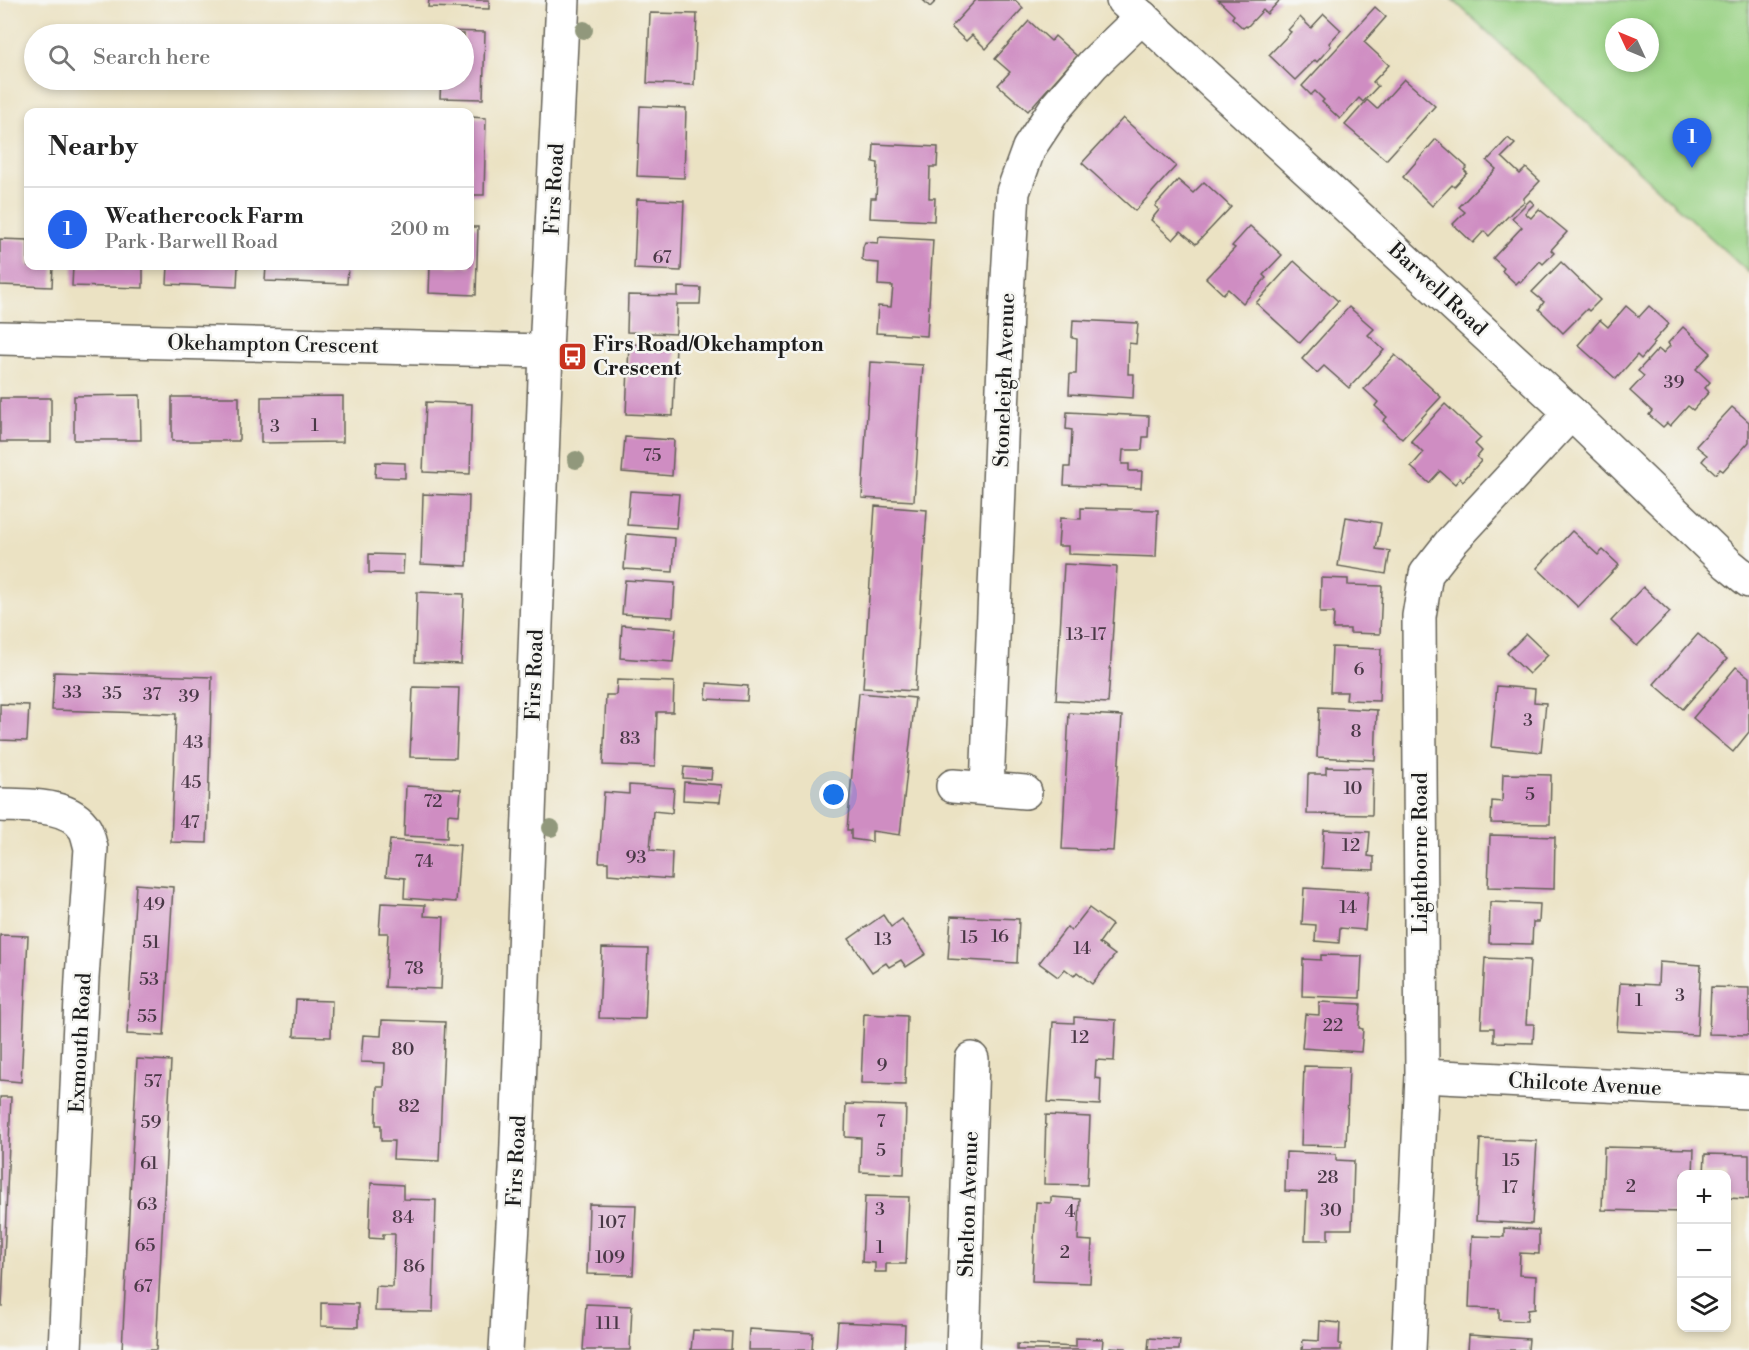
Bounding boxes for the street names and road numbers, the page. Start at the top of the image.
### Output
street label: Firs Road [540,142,570,236]
street label: Barwell Road [1382,237,1492,342]
street label: Stoneleigh Avenue [989,292,1021,468]
street label: Okehampton Crescent [167,330,380,360]
street label: Firs Road [520,629,550,721]
street label: Lightborne Road [1408,772,1434,934]
street label: Exmouth Road [64,972,98,1114]
street label: Chilcote Avenue [1507,1068,1662,1102]
street label: Firs Road [502,1114,532,1208]
street label: Shelton Avenue [953,1130,985,1278]

